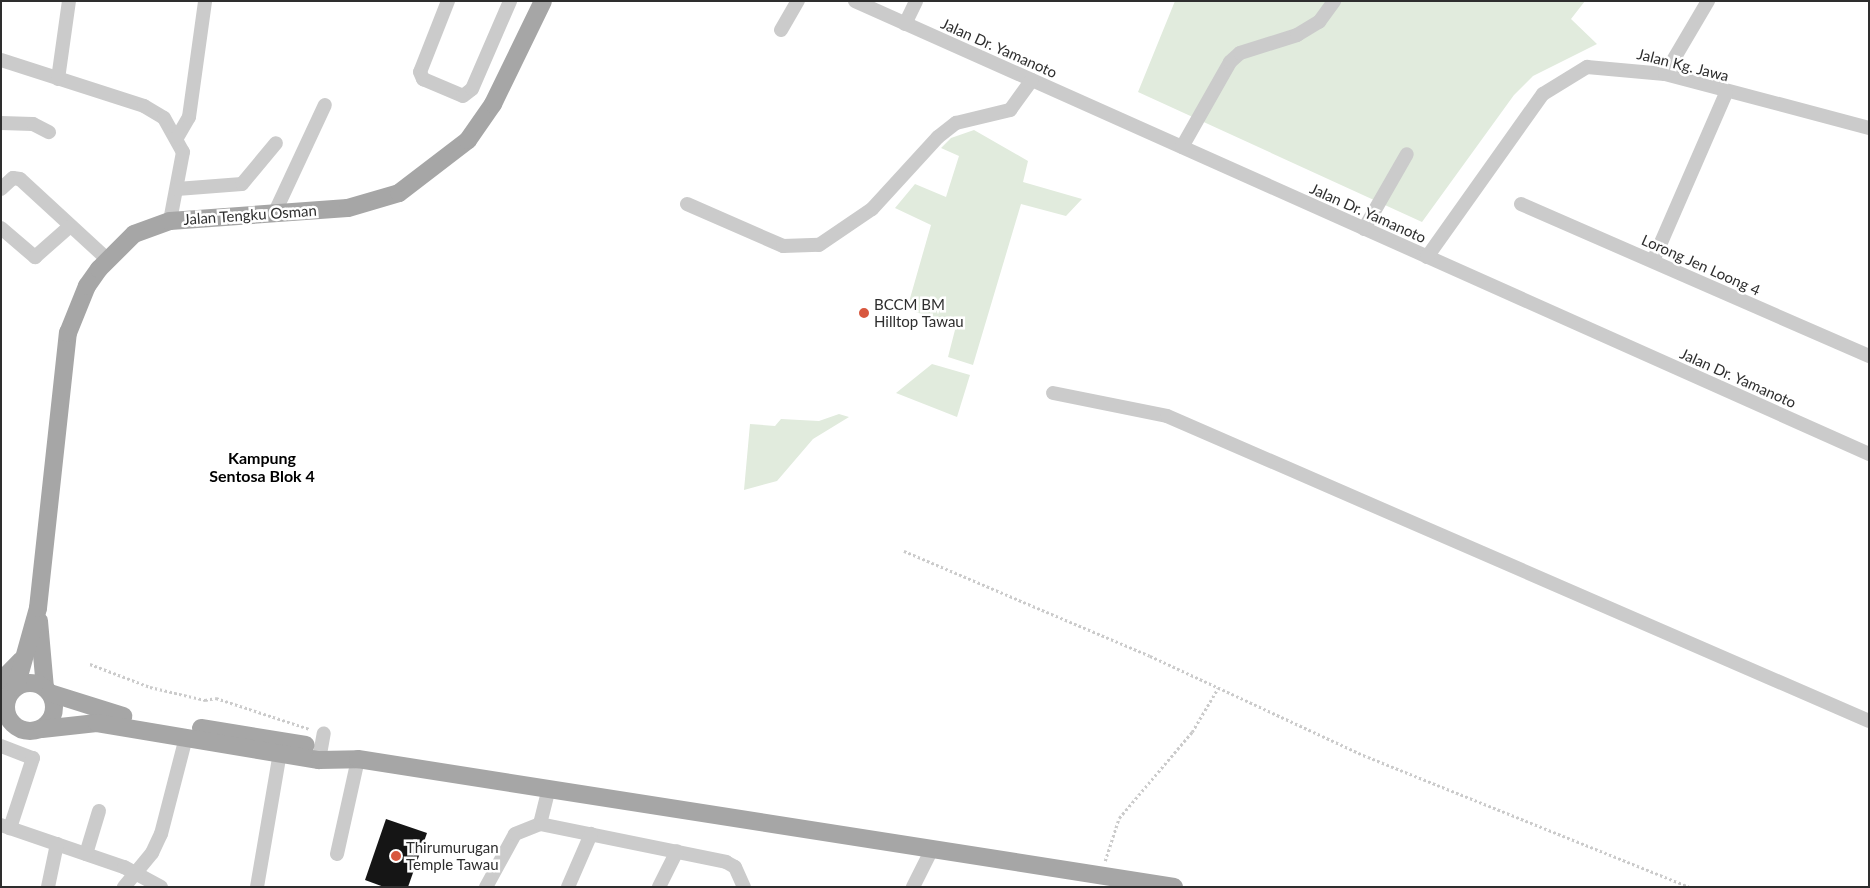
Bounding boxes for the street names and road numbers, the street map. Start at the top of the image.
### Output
street label: Jalan Dr. Yamanoto [938,14,1060,82]
street label: Jalan Kg. Jawa [1635,45,1731,85]
street label: Jalan Dr. Yamanoto [1307,179,1429,247]
street label: Jalan Tengku Osman [182,201,318,229]
street label: Lorong Jen Loong 4 [1639,231,1763,299]
street label: Jalan Dr. Yamanoto [1677,344,1799,412]

